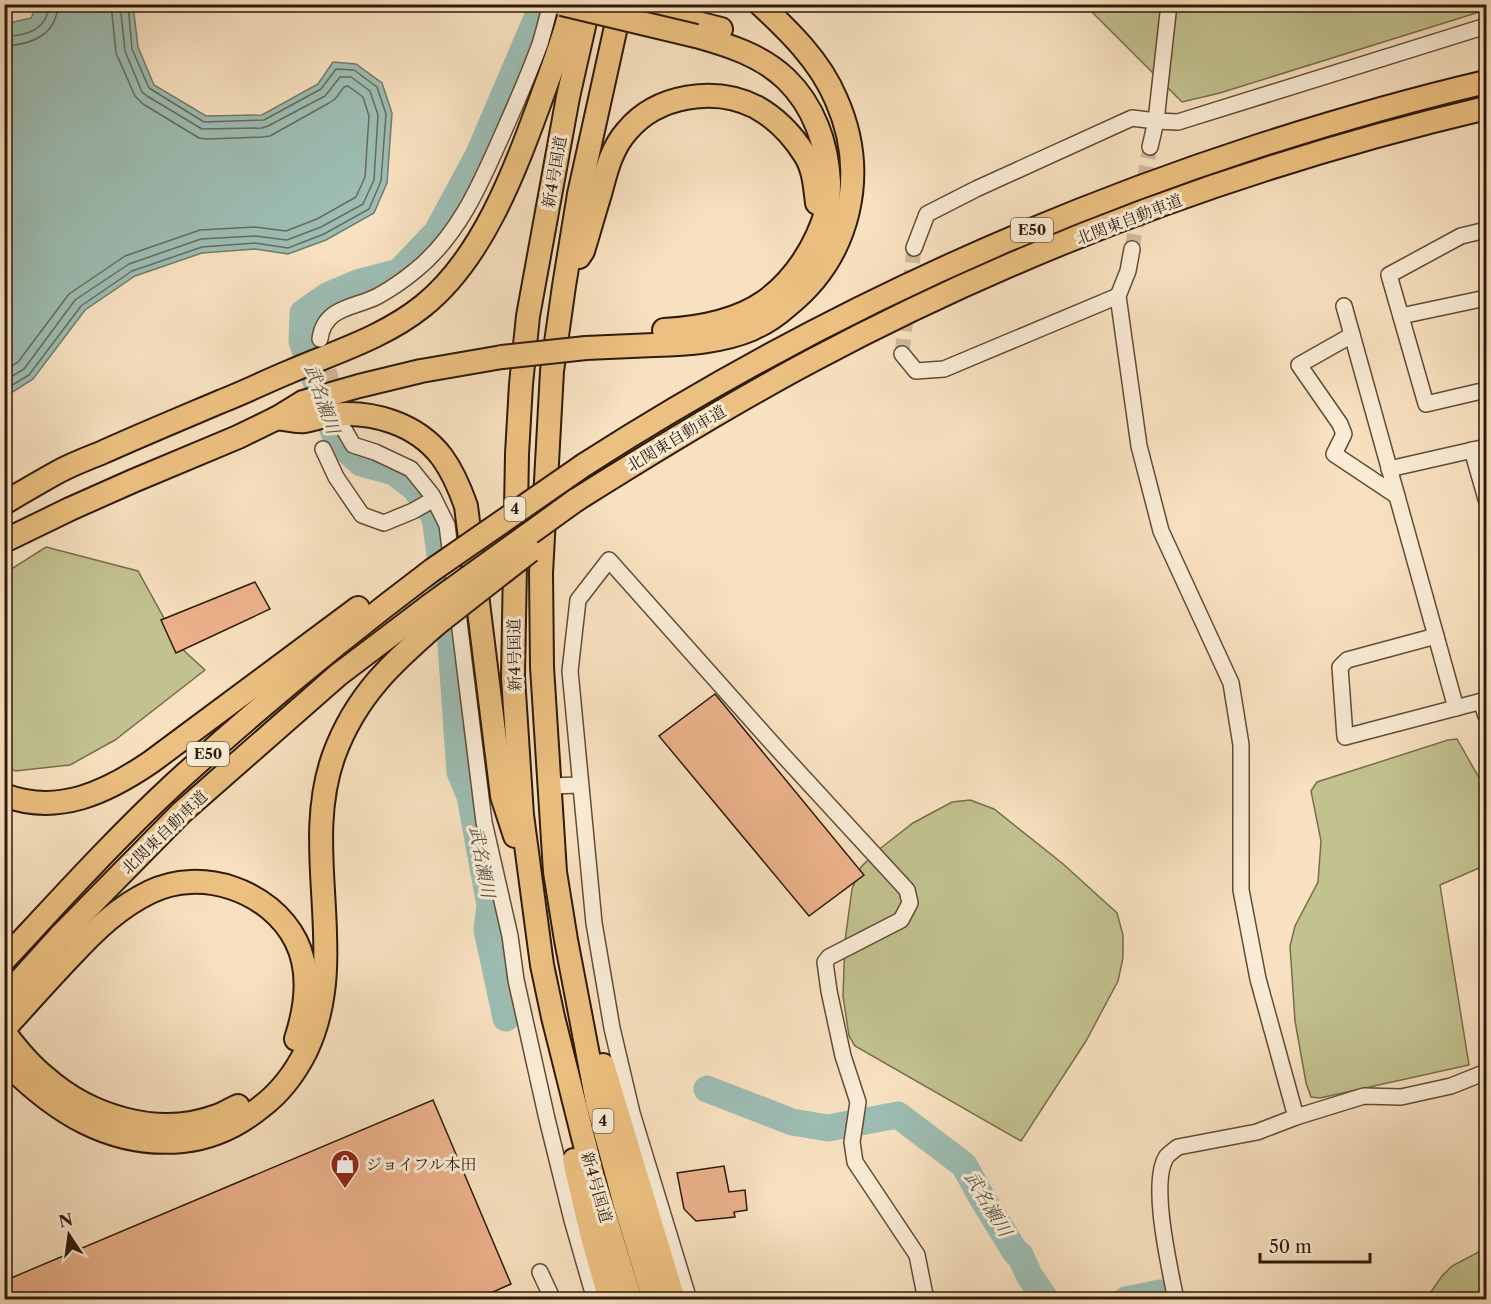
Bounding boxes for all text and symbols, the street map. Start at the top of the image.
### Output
street label: 新4号国道 [538,134,570,210]
street label: 北関東自動車道 [1073,190,1185,248]
road number: E50 [1011,218,1053,242]
water label: 武名瀬川 [300,361,345,439]
street label: 北関東自動車道 [623,401,729,475]
road number: 4 [504,497,526,521]
street label: 新4号国道 [503,618,525,692]
road number: E50 [187,742,229,766]
street label: 北関東自動車道 [117,786,211,878]
water label: 武名瀬川 [465,825,499,901]
road number: 4 [592,1109,614,1133]
shop icon: ジョイフル本田 [329,1148,361,1190]
street label: 新4号国道 [577,1149,617,1225]
place label: ジョイフル本田 [366,1154,477,1174]
water label: 武名瀬川 [960,1167,1017,1242]
north arrow [39,1205,99,1265]
text: N [57,1209,75,1232]
scale bar [1260,1226,1370,1264]
text: 50 m [1269,1236,1312,1258]

